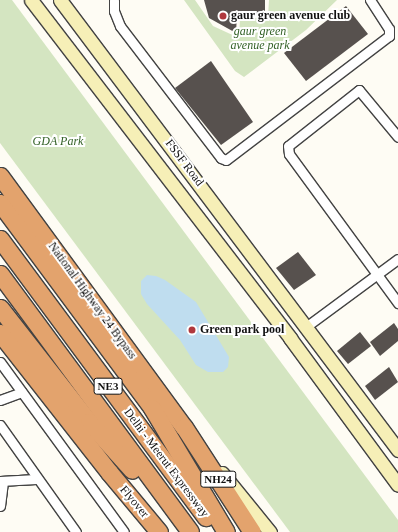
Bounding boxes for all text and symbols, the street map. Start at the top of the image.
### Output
place label: gaur green avenue club [231,9,350,23]
marker: gaur green avenue club [218,11,228,21]
park label: gaur green avenue park [231,25,289,53]
park label: GDA Park [33,135,83,149]
street label: FSSF Road [162,137,206,189]
street label: National Highway 24 Bypass [45,240,139,362]
place label: Green park pool [200,323,284,337]
marker: Green park pool [187,325,197,335]
road number: NE3 [93,377,123,395]
street label: Delhi - Meerut Expressway [120,406,212,520]
road number: NH24 [200,470,236,488]
street label: Flyover [116,483,152,521]

